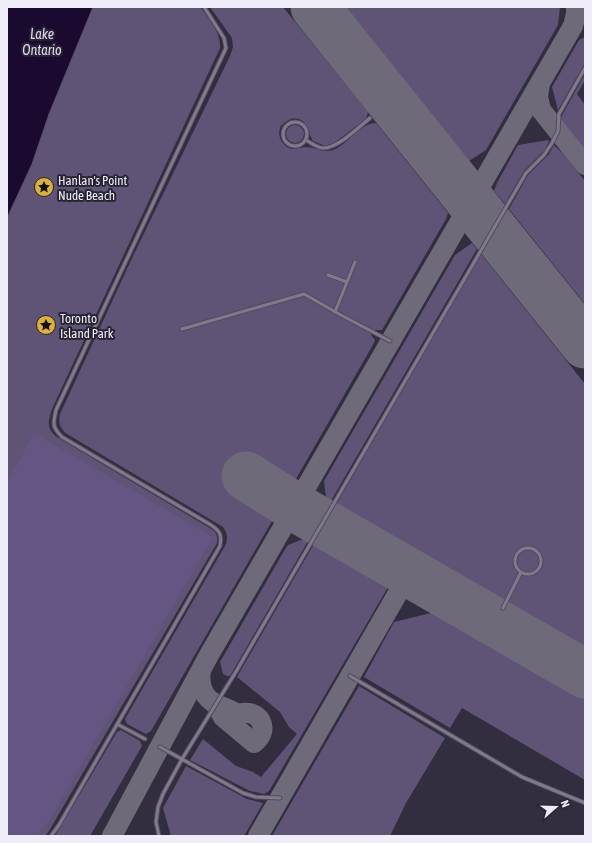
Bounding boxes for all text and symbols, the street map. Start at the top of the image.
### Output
water label: Lake Ontario [22,26,62,58]
place label: Hanlan's Point Nude Beach [58,173,128,203]
place icon: Hanlan's Point Nude Beach [33,176,55,198]
place label: Toronto Island Park [60,311,114,341]
place icon: Toronto Island Park [35,314,57,336]
north arrow [536,787,576,827]
text: N [559,798,572,809]

